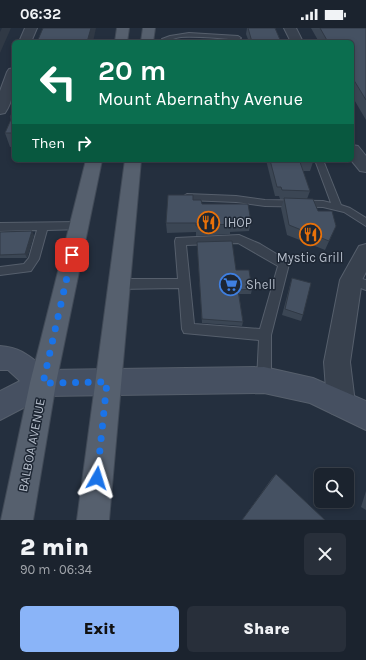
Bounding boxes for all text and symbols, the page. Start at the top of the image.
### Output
text: 06:32 [20,5,61,23]
text: 20 m [98,54,166,87]
icon: left [32,56,84,108]
text: Mount Abernathy Avenue [98,88,303,110]
icon: right [73,132,95,154]
text: Then [32,134,65,152]
restaurant icon: IHOP [195,209,221,235]
place label: IHOP [224,215,252,230]
restaurant icon: Mystic Grill [297,222,323,248]
pin [55,238,89,272]
icon: arrive [61,244,83,266]
place label: Mystic Grill [277,250,343,265]
supermarket icon: Shell [218,271,244,297]
place label: Shell [246,277,276,292]
street label: BALBOA AVENUE [15,397,48,493]
position arrow [76,457,118,499]
map controls [314,468,354,508]
button: search [314,468,354,508]
text: 2 min [20,533,89,561]
button: close [304,533,346,575]
text: 90 m · 06:34 [20,562,92,577]
button: Exit [20,606,179,652]
button: Share [187,606,346,652]

